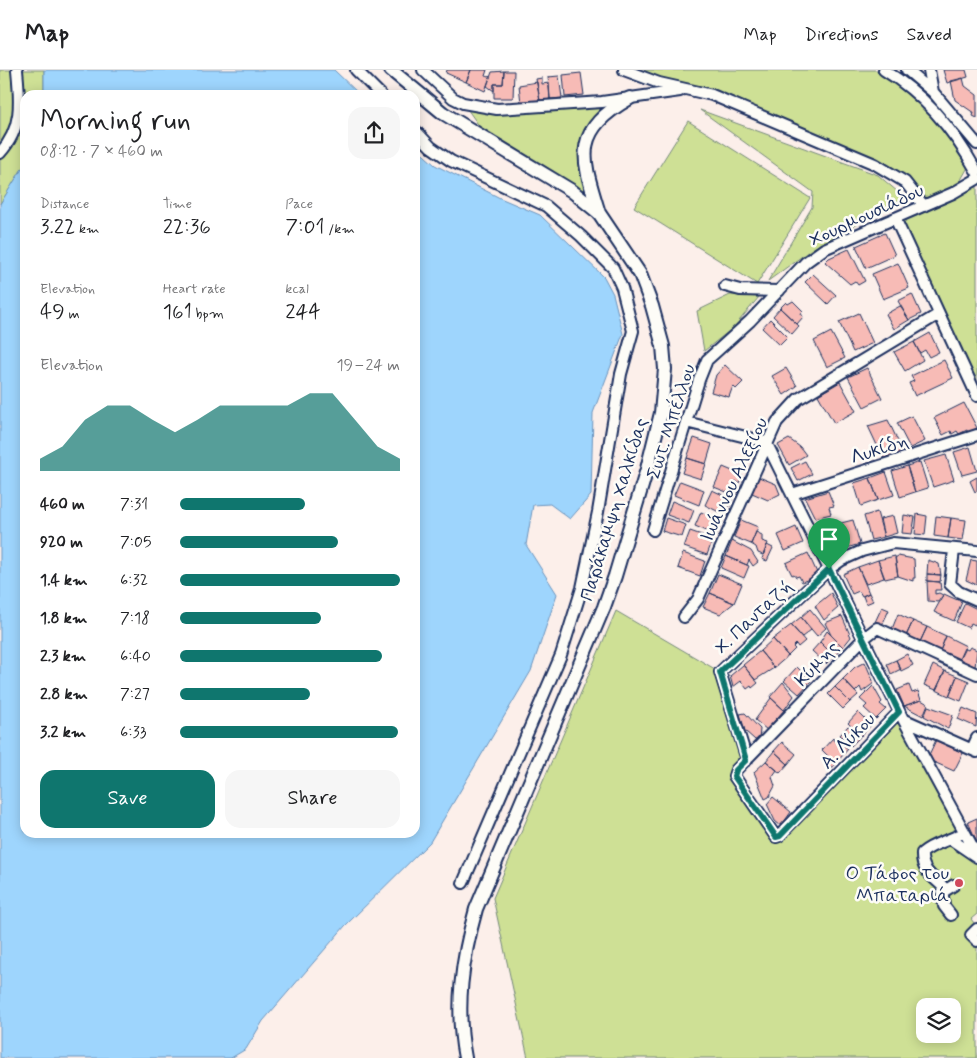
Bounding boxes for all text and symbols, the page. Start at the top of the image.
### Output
text: Map [25,19,69,50]
text: Map [744,23,777,47]
text: Directions [805,23,879,47]
text: Saved [907,23,952,47]
text: Morning run [40,103,191,140]
button: share [348,107,400,159]
text: 08:12 · 7 × 460 m [40,141,163,162]
street label: Χουρμουσιάδου [805,178,928,253]
text: Distance [40,195,89,213]
text: Time [163,195,192,213]
text: Pace [285,195,313,213]
text: 3.22 [40,213,75,241]
text: 22:36 [163,213,211,241]
text: 7:01 [285,213,324,241]
text: km [75,220,99,238]
text: /km [324,220,355,238]
text: Elevation [40,280,95,298]
text: Heart rate [163,280,226,298]
text: kcal [285,280,309,298]
text: 49 [40,298,65,326]
text: 161 [163,298,192,326]
text: 244 [285,298,321,326]
text: m [65,305,80,323]
text: bpm [192,305,224,323]
text: Elevation [40,355,103,376]
text: 19–24 m [336,355,400,376]
street label: Σωτ. Μπέλλου [641,361,702,482]
street label: Ιωάννου Αλεξίου [695,413,774,546]
street label: Παράκαμψη Χαλκίδας [575,415,654,604]
street label: Λυκίδη [847,428,912,471]
text: 460 m [40,494,85,515]
text: 7:31 [120,494,148,515]
pin [808,518,850,569]
icon: arrive [815,525,843,553]
text: 920 m [40,532,83,553]
text: 7:05 [120,532,151,553]
text: 1.4 km [40,570,87,591]
text: 6:32 [120,570,148,591]
street label: Χ. Πανταζή [709,574,799,660]
text: 1.8 km [40,608,87,629]
text: 7:18 [120,608,150,629]
street label: Κύμης [789,636,845,692]
text: 2.3 km [40,646,86,667]
text: 6:40 [120,646,151,667]
text: 2.8 km [40,684,88,705]
text: 7:27 [120,684,150,705]
street label: Α. Λύκου [815,707,881,775]
text: 3.2 km [40,722,86,743]
text: 6:33 [120,722,146,743]
button: Save [40,770,215,828]
button: Share [225,770,400,828]
place label: Ο Τάφος του Μπαταριά [845,861,949,908]
marker: Ο Τάφος του Μπαταριά [953,877,965,889]
map controls [916,998,961,1043]
button: layers [916,998,961,1043]

